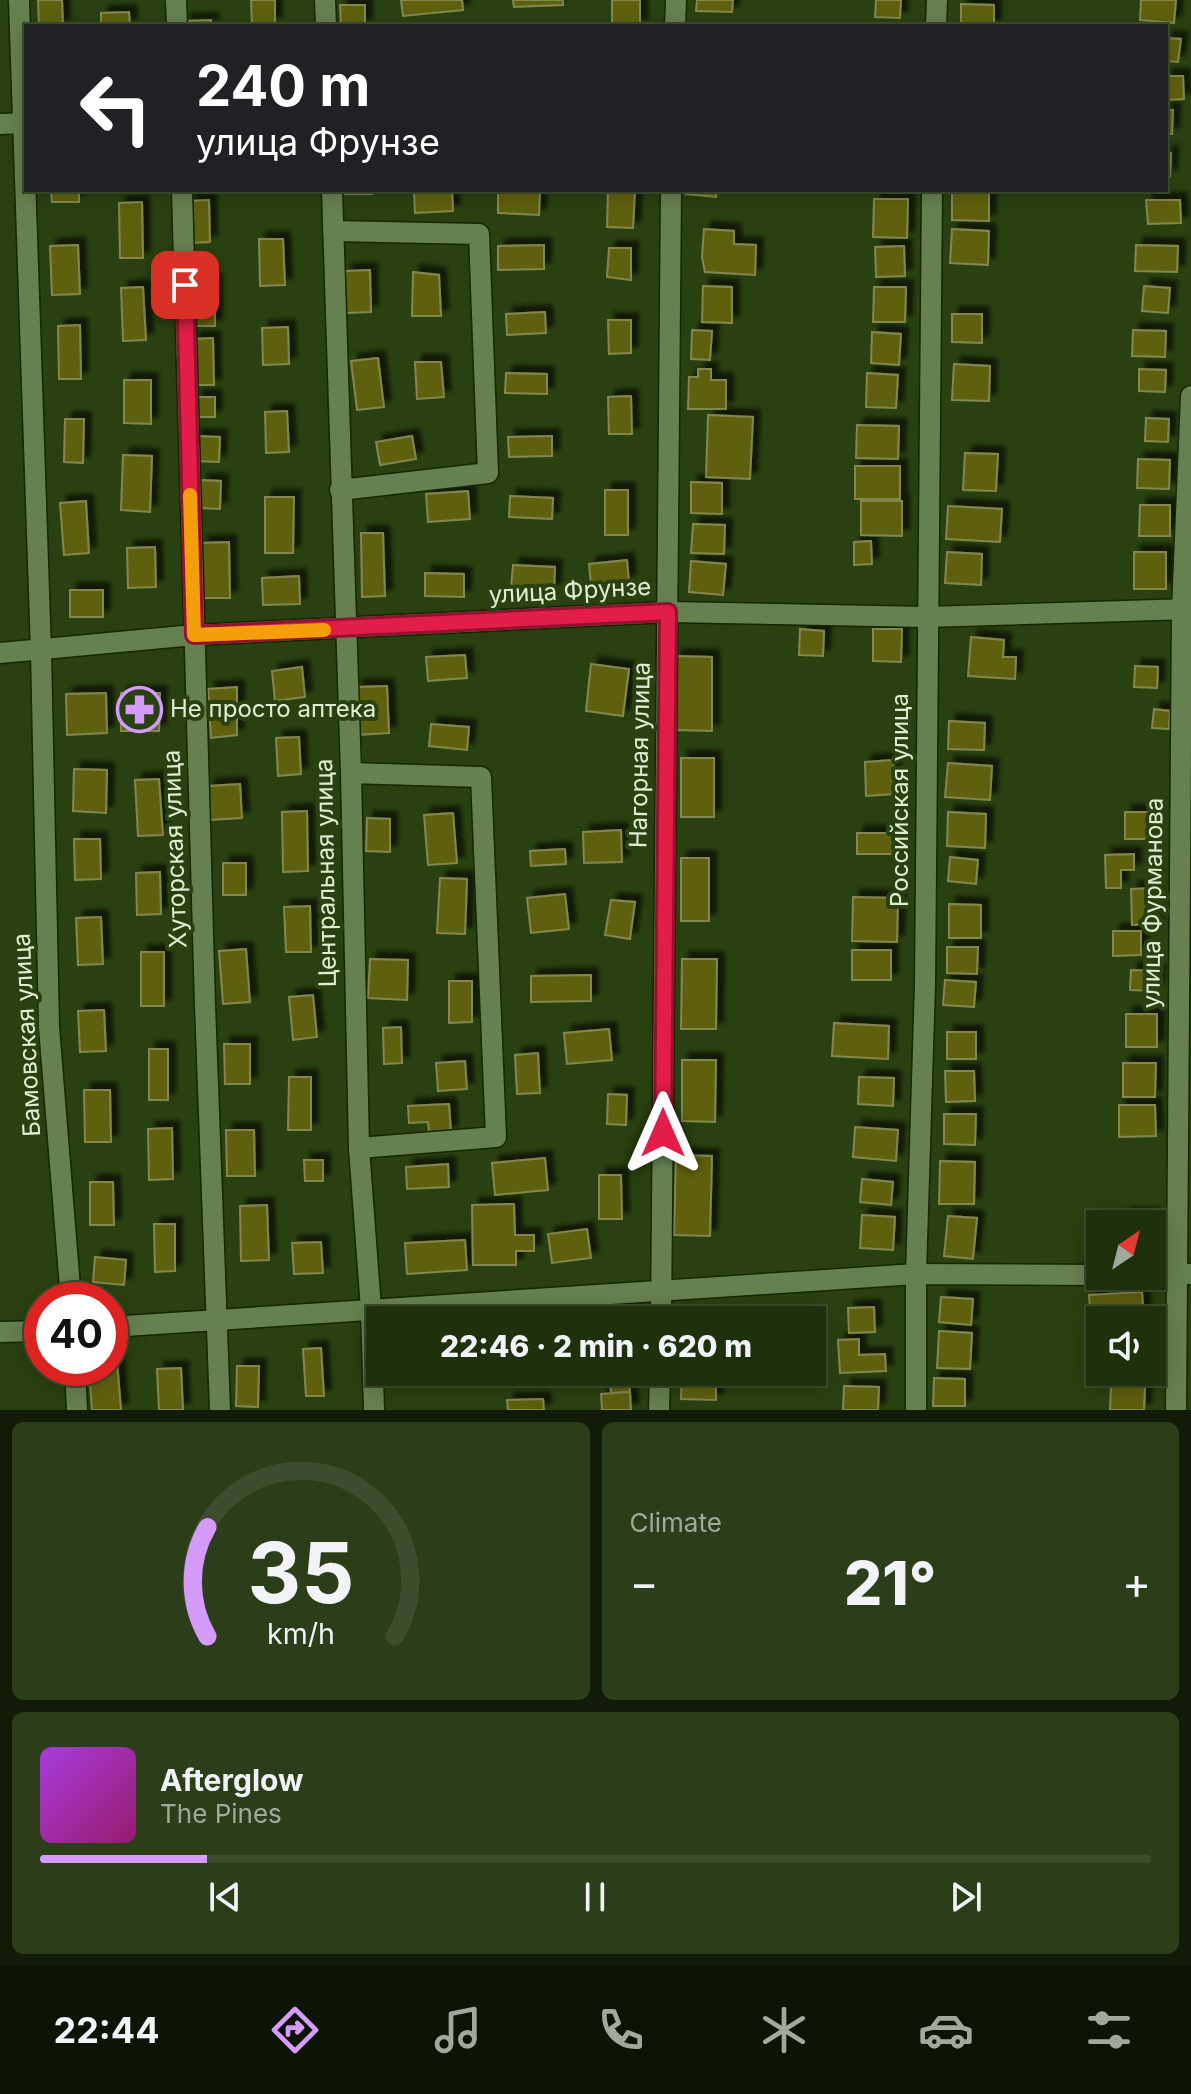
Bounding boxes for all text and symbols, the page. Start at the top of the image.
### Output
text: 240 m [196,52,370,120]
icon: left [64,56,168,160]
text: улица Фрунзе [196,120,440,164]
pin [151,251,219,319]
icon: arrive [163,263,207,307]
street label: улица Фрунзе [488,572,652,609]
street label: Нагорная улица [623,662,656,848]
pharmacy icon: Не просто аптека [115,685,163,733]
street label: Российская улица [885,693,914,907]
place label: Не просто аптека [170,694,376,723]
street label: Хуторская улица [157,749,192,949]
street label: Центральная улица [309,758,342,988]
street label: улица Фурманова [1136,797,1169,1009]
street label: Бамовская улица [7,932,46,1138]
position arrow [621,1091,705,1175]
north arrow [1086,1210,1166,1290]
map controls [1086,1210,1166,1386]
speed limit sign: 40 [24,1282,128,1386]
button: sound [1086,1306,1166,1386]
text: 22:46 · 2 min · 620 m [440,1328,752,1364]
text: Climate [630,1507,722,1538]
text: 35 [247,1522,354,1623]
text: 21° [844,1547,936,1619]
text: − [630,1556,659,1610]
text: + [1122,1556,1151,1610]
text: km/h [267,1616,335,1651]
text: Afterglow [160,1762,304,1798]
text: The Pines [160,1798,282,1829]
icon: previous [203,1875,247,1919]
icon: pause [573,1875,617,1919]
icon: next [944,1875,988,1919]
icon: directions [267,2002,323,2058]
icon: music [430,2002,486,2058]
icon: phone [593,2002,649,2058]
icon: climate [756,2002,812,2058]
icon: car [918,2002,974,2058]
icon: filters [1081,2002,1137,2058]
text: 22:44 [53,2008,160,2052]

